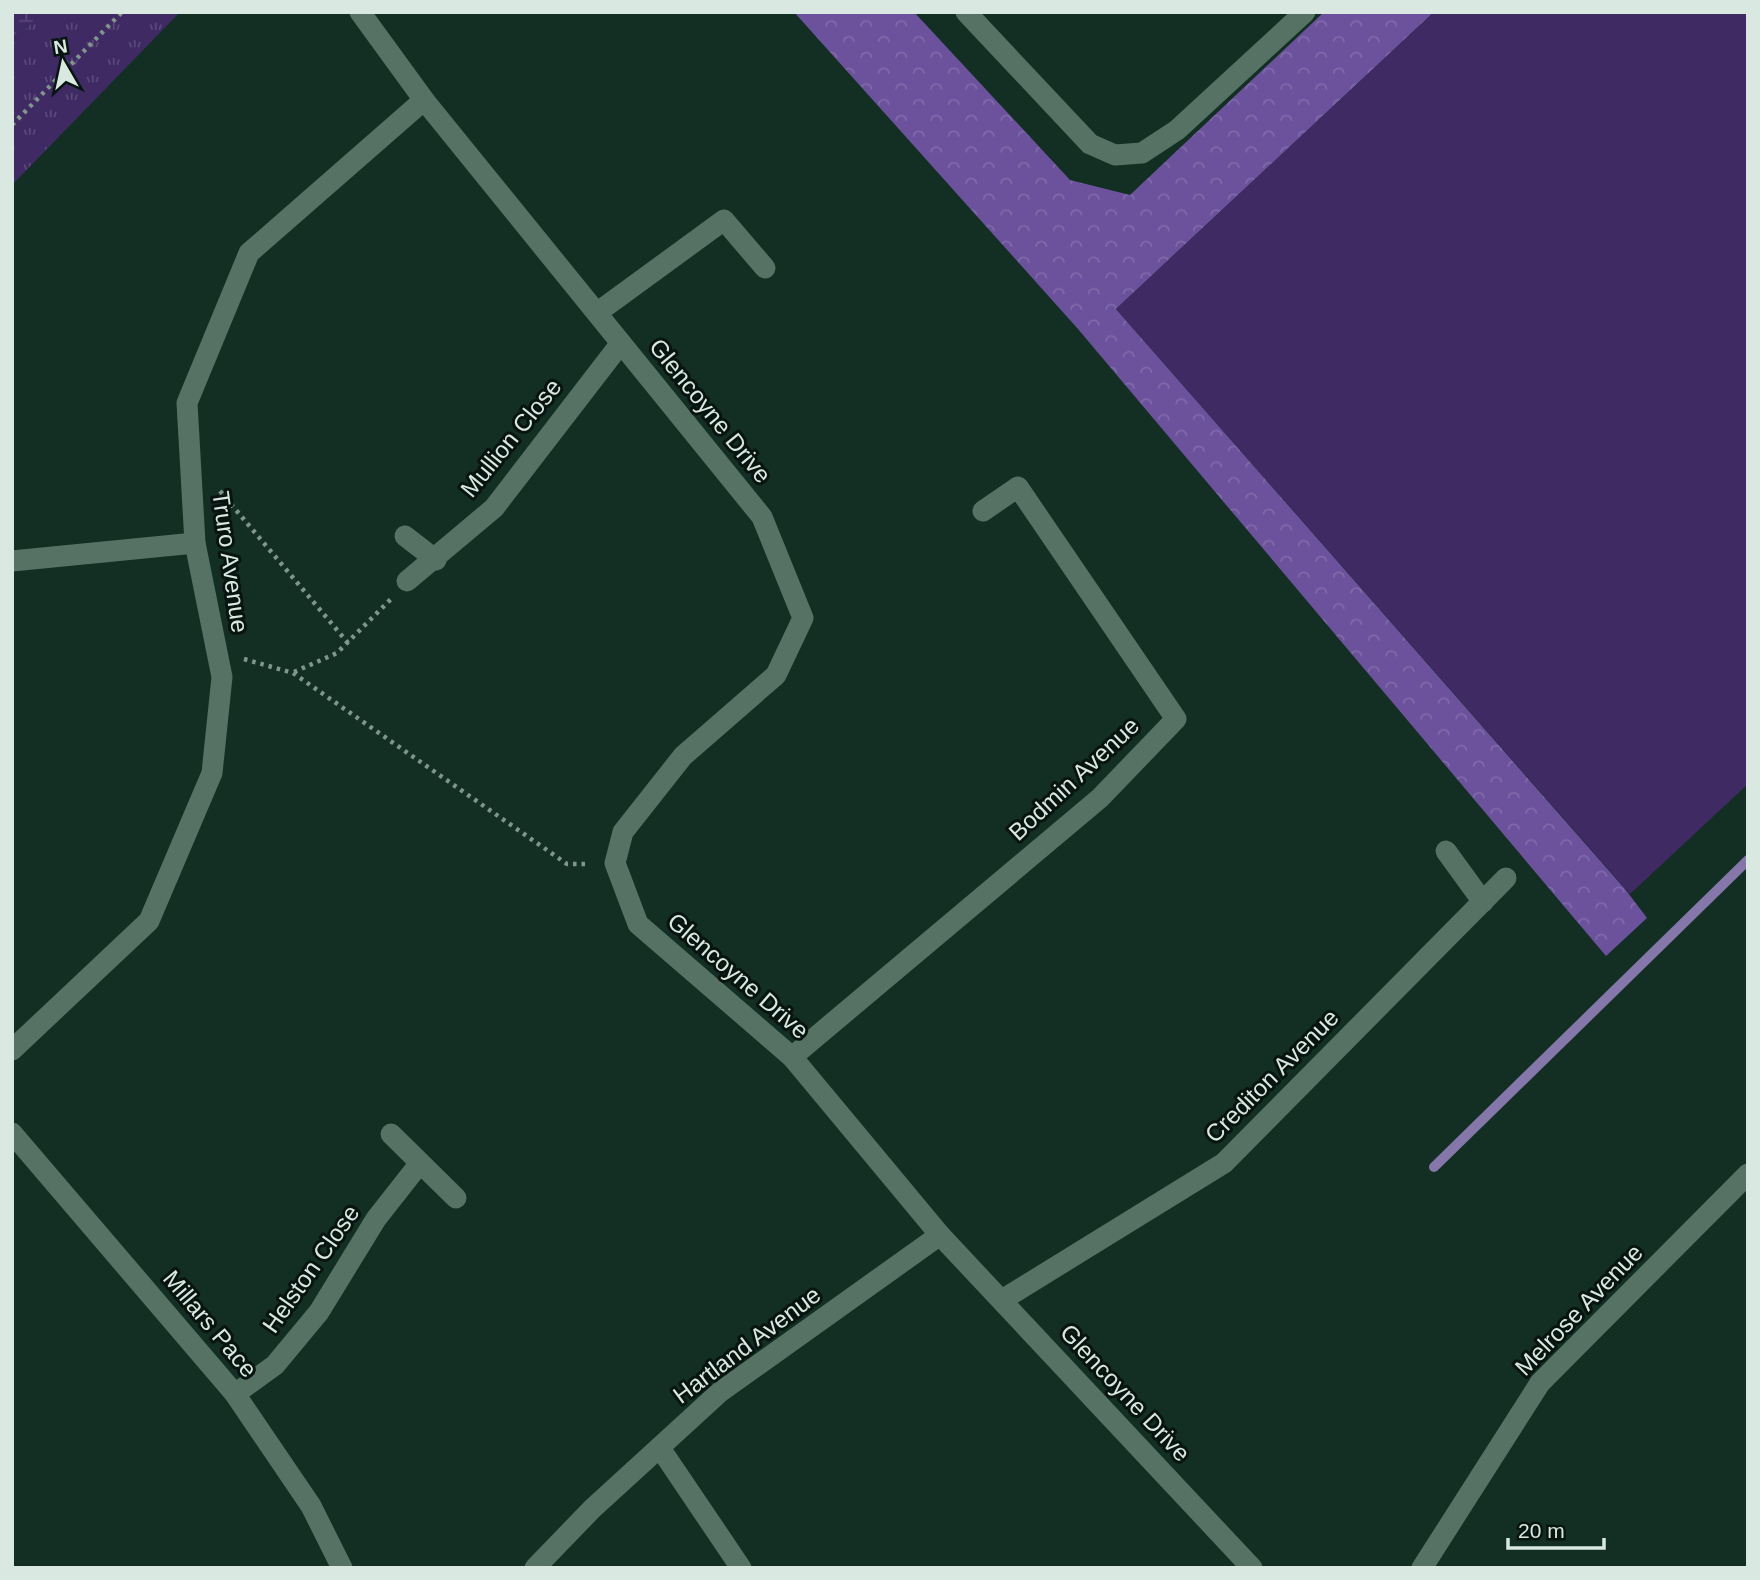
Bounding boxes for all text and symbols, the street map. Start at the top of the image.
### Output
north arrow [28,28,98,98]
text: N [52,35,69,58]
street label: Glencoyne Drive [644,333,777,488]
street label: Mullion Close [455,373,566,502]
street label: Truro Avenue [207,489,254,634]
street label: Bodmin Avenue [1003,712,1144,846]
street label: Glencoyne Drive [663,907,814,1044]
street label: Crediton Avenue [1200,1004,1344,1148]
street label: Helston Close [257,1200,364,1338]
street label: Melrose Avenue [1509,1239,1648,1381]
street label: Millars Pace [158,1265,263,1382]
street label: Hartland Avenue [668,1281,826,1409]
street label: Glencoyne Drive [1055,1319,1196,1467]
scale bar [1508,1506,1604,1550]
text: 20 m [1518,1519,1565,1542]

